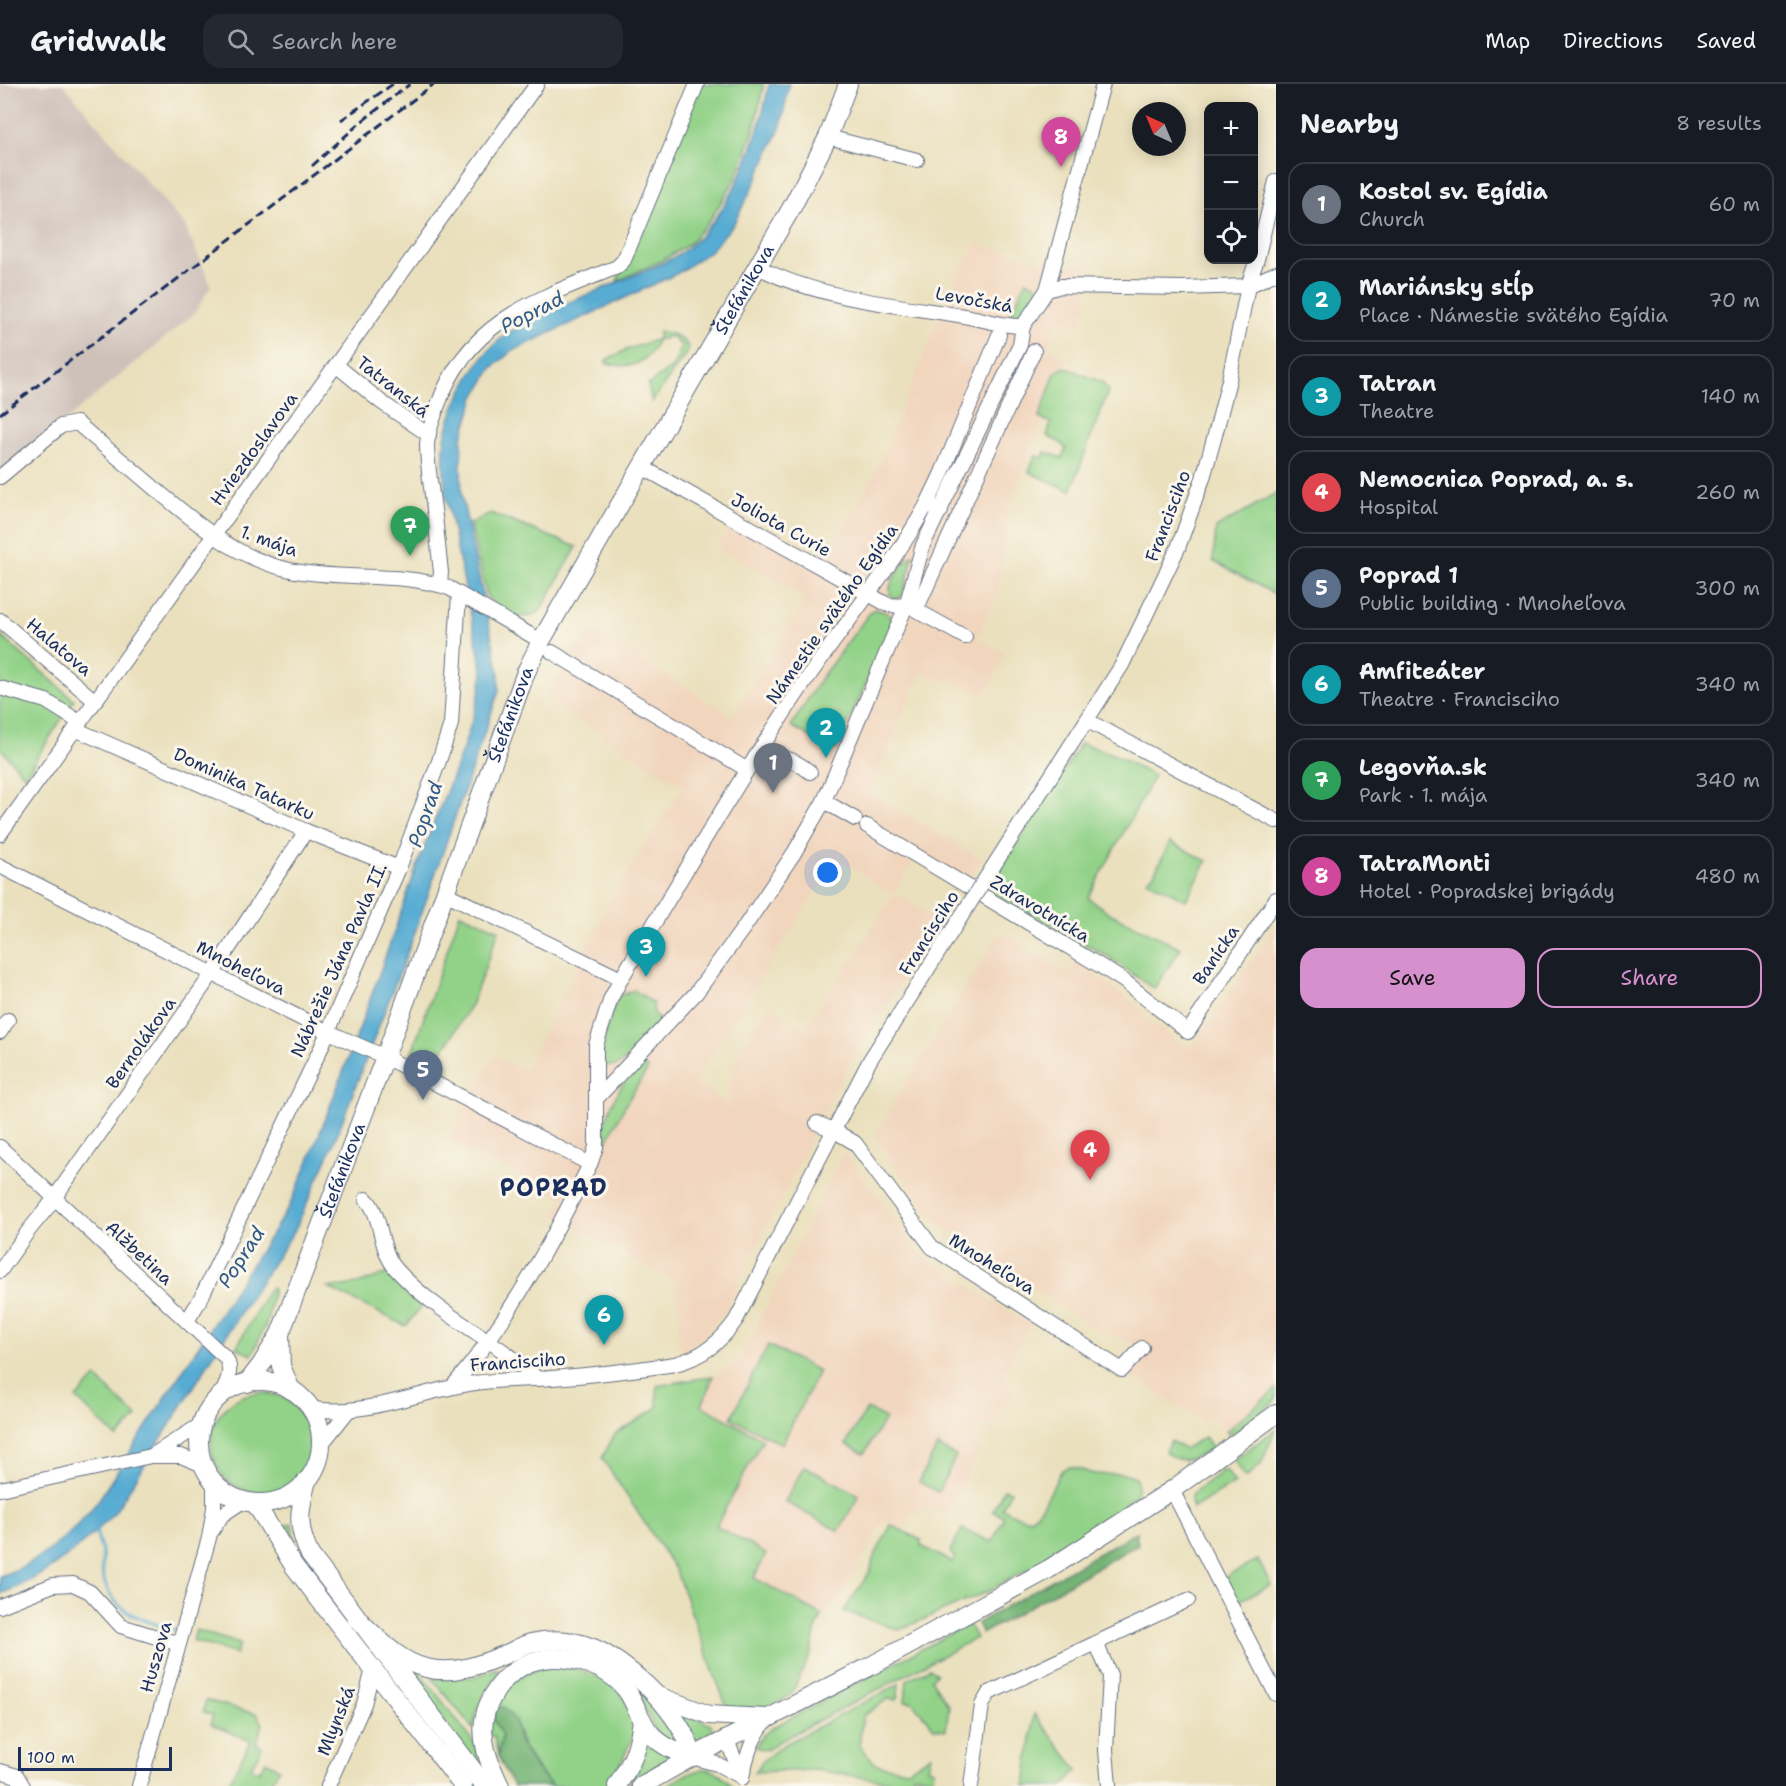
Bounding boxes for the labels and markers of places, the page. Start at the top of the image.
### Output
pin: 8 [1042,118,1080,167]
pin: 7 [390,506,430,556]
pin: 2 [806,708,846,758]
pin: 1 [754,744,792,793]
pin: 3 [626,928,666,977]
pin: 5 [404,1050,442,1100]
pin: 4 [1070,1130,1110,1180]
pin: 6 [584,1296,624,1345]

